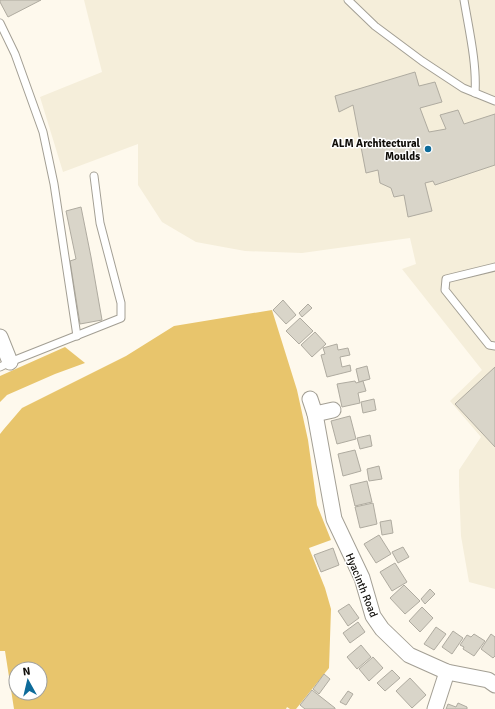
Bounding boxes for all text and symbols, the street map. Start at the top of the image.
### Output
place label: ALM Architectural Moulds [332,137,421,163]
marker: ALM Architectural Moulds [423,144,433,154]
street label: Hyacinth Road [343,551,380,619]
north arrow [8,661,48,701]
text: N [22,665,31,679]

